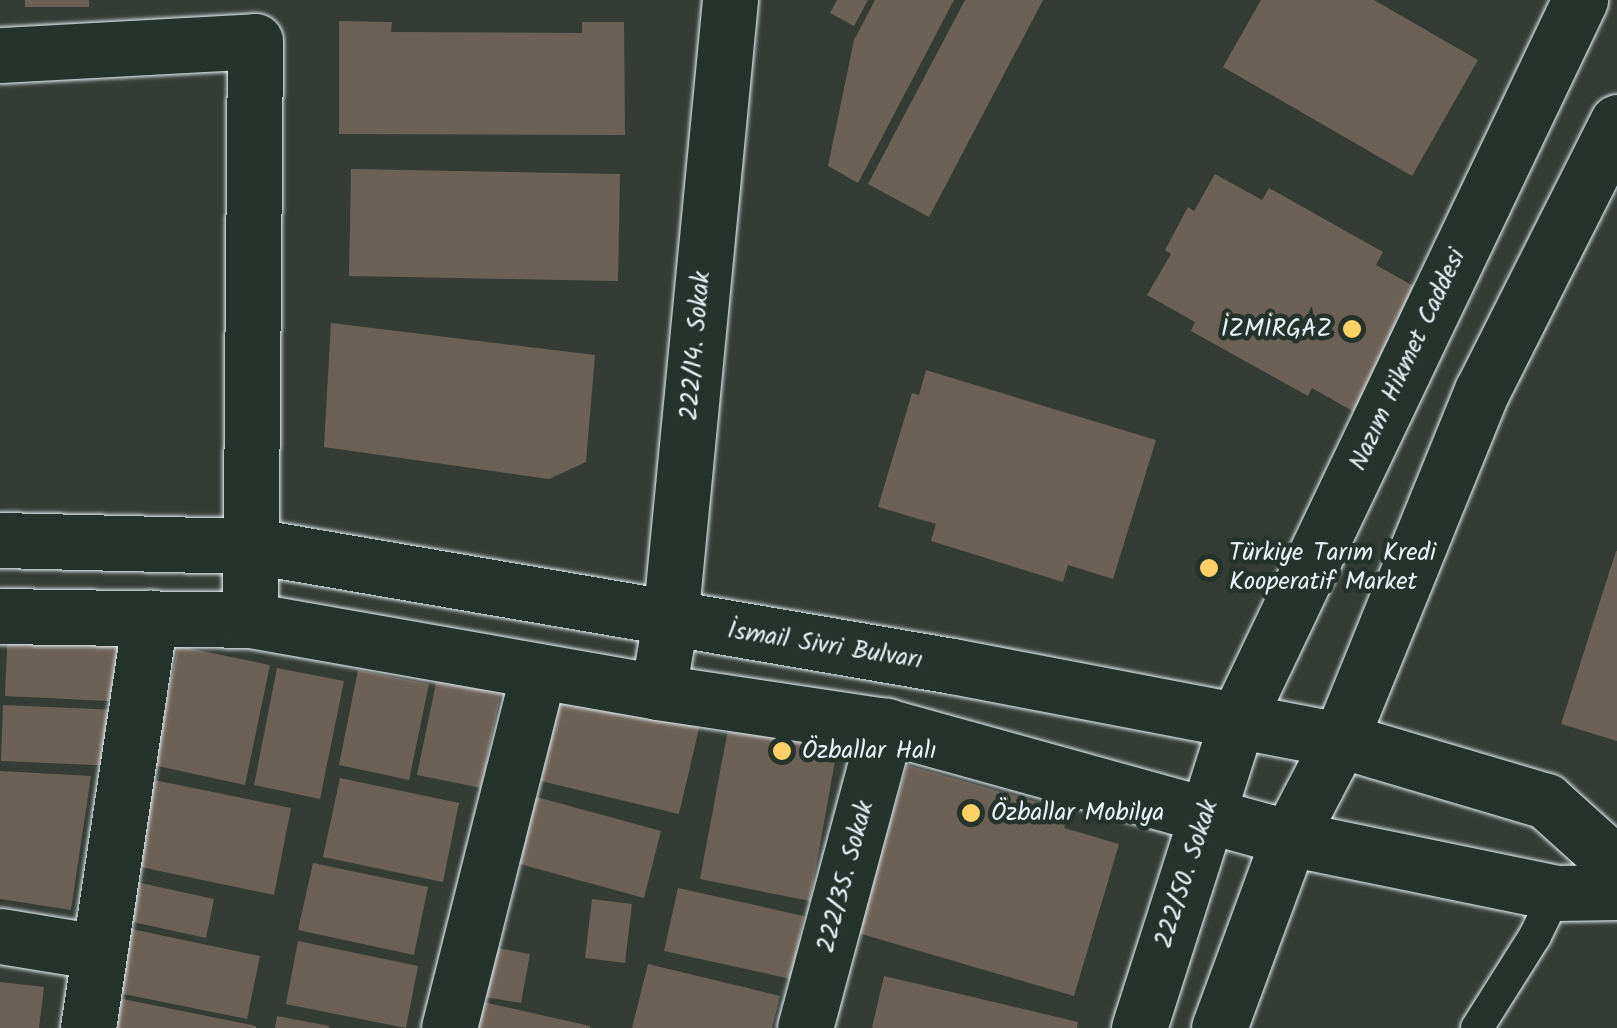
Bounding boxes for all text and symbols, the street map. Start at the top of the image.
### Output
street label: Nazım Hikmet Caddesi [1344,245,1472,475]
street label: 222/14. Sokak [675,270,717,422]
place label: İZMİRGAZ [1221,314,1332,344]
marker: İZMİRGAZ [1341,318,1363,340]
place label: Türkiye Tarım Kredi Kooperatif Market [1229,539,1436,598]
marker: Türkiye Tarım Kredi Kooperatif Market [1198,557,1220,579]
street label: İsmail Sivri Bulvarı [725,616,925,676]
place label: Özballar Halı [802,736,937,766]
marker: Özballar Halı [771,740,793,762]
street label: 222/50. Sokak [1149,796,1225,952]
street label: 222/35. Sokak [811,798,881,956]
place label: Özballar Mobilya [991,798,1164,828]
marker: Özballar Mobilya [960,802,982,824]

